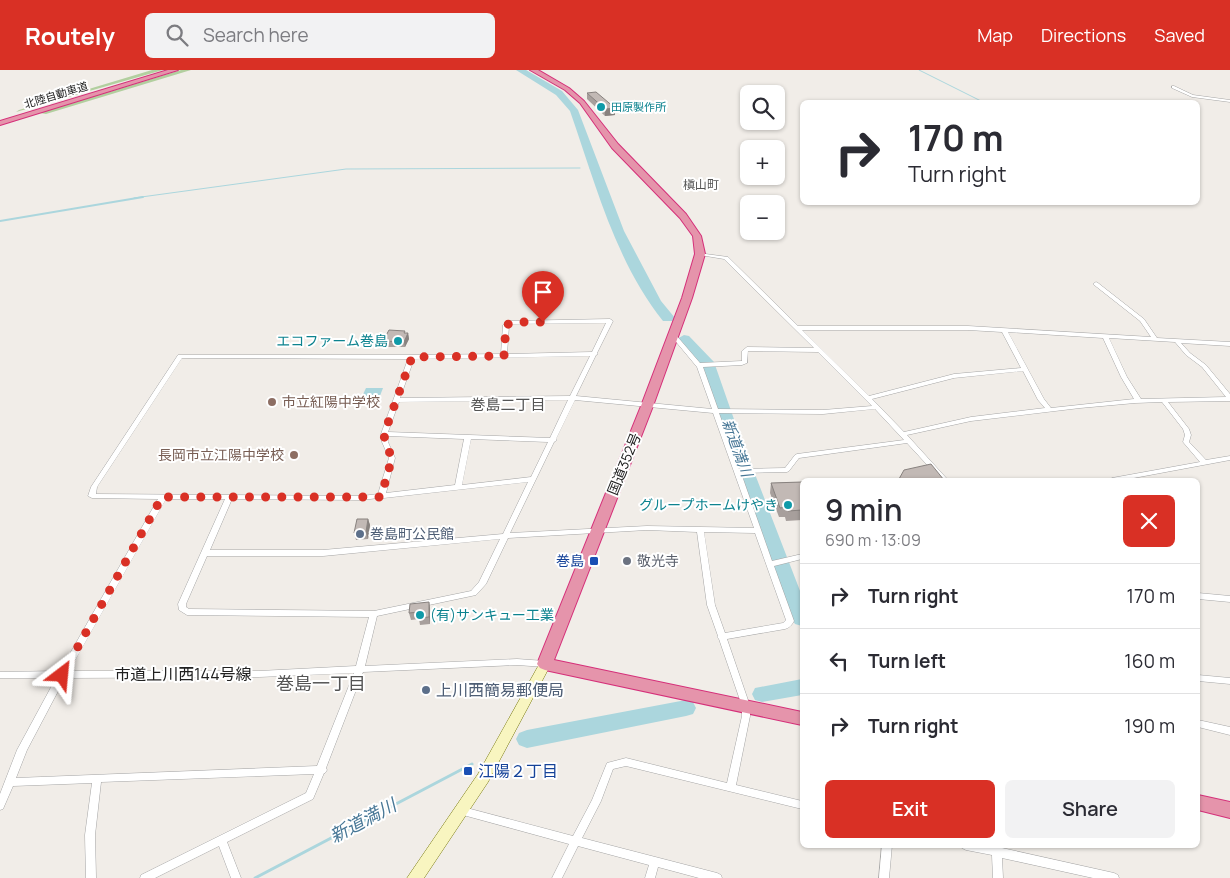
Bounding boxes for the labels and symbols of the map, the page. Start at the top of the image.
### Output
street label: 北陸自動車道 [22,78,90,111]
place label: 田原製作所 [611,99,667,114]
marker: 田原製作所 [595,101,607,113]
district label: 槇山町 [683,176,719,193]
pin [522,271,564,322]
place label: エコファーム巻島 [276,331,388,350]
marker: エコファーム巻島 [392,335,404,347]
place label: 市立紅陽中学校 [282,392,380,411]
district label: 巻島二丁目 [470,394,546,415]
marker: 市立紅陽中学校 [266,396,278,408]
water label: 新道満川 [717,416,758,481]
street label: 国道352号 [602,430,645,498]
place label: 長岡市立江陽中学校 [158,445,284,464]
marker: 長岡市立江陽中学校 [288,449,300,461]
place label: グループホームけやき [639,495,778,514]
marker: グループホームけやき [782,499,794,511]
place label: 巻島町公民館 [370,524,454,543]
marker: 巻島町公民館 [354,528,366,540]
place label: 巻島 [556,551,584,570]
place label: 敬光寺 [637,551,679,570]
marker: 巻島 [588,555,600,567]
marker: 敬光寺 [621,555,633,567]
place label: (有)サンキュー工業 [430,605,554,624]
marker: (有)サンキュー工業 [414,609,426,621]
position arrow [35,648,87,700]
street label: 市道上川西144号線 [114,663,252,685]
district label: 巻島一丁目 [276,671,366,695]
place label: 上川西簡易郵便局 [436,679,564,701]
marker: 上川西簡易郵便局 [420,684,432,696]
place label: 江陽２丁目 [478,760,558,782]
marker: 江陽２丁目 [462,765,474,777]
water label: 新道満川 [325,792,402,848]

